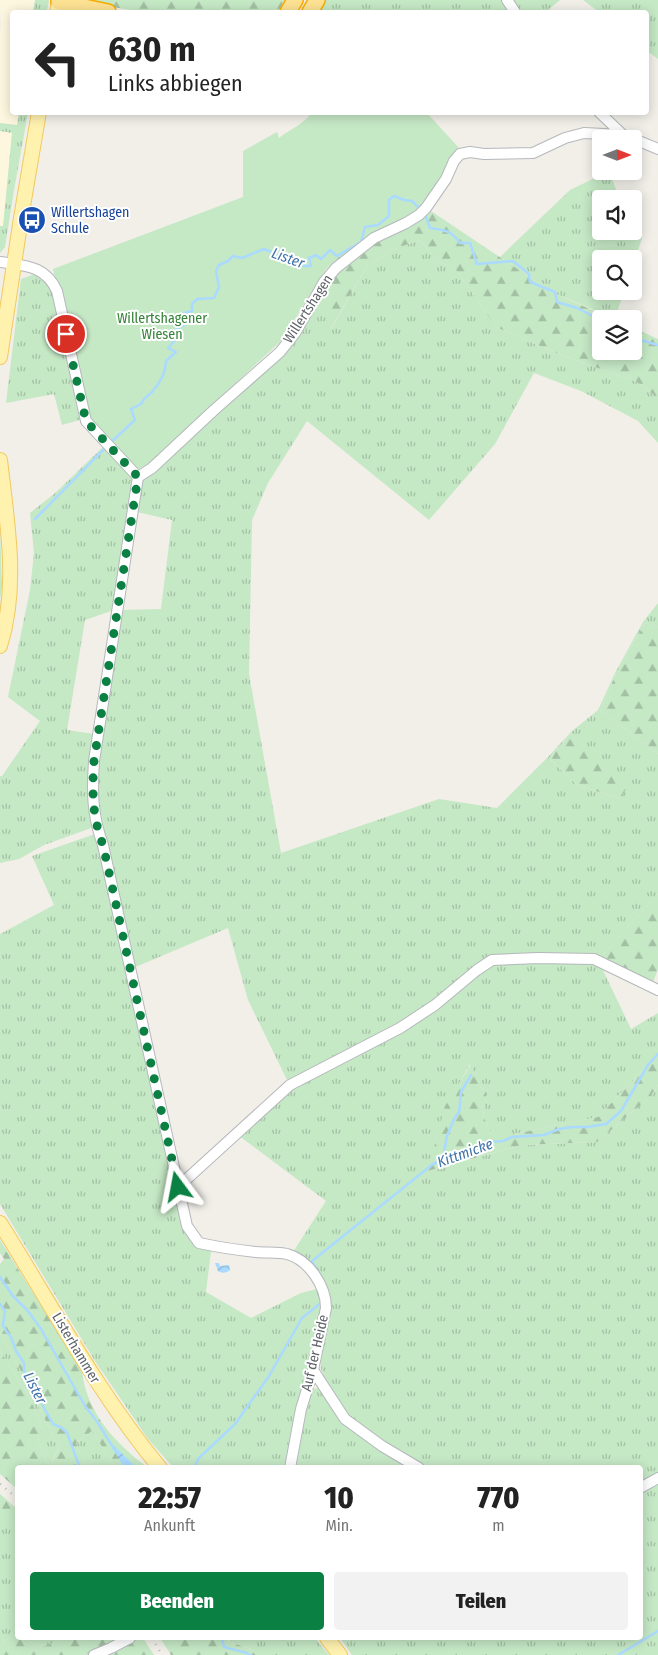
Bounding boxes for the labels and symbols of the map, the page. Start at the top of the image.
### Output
north arrow [592,130,642,180]
place label: Willertshagen Schule [51,204,129,237]
bus stop icon: Willertshagen Schule [17,205,47,235]
water label: Lister [269,244,308,272]
street label: Willertshagen [280,271,336,347]
park label: Willertshagener Wiesen [117,310,207,343]
pin [45,313,87,355]
water label: Kittmicke [435,1135,495,1171]
position arrow [151,1160,203,1212]
street label: Listerhammer [48,1310,104,1387]
street label: Auf der Heide [298,1313,332,1393]
water label: Lister [19,1369,51,1408]

